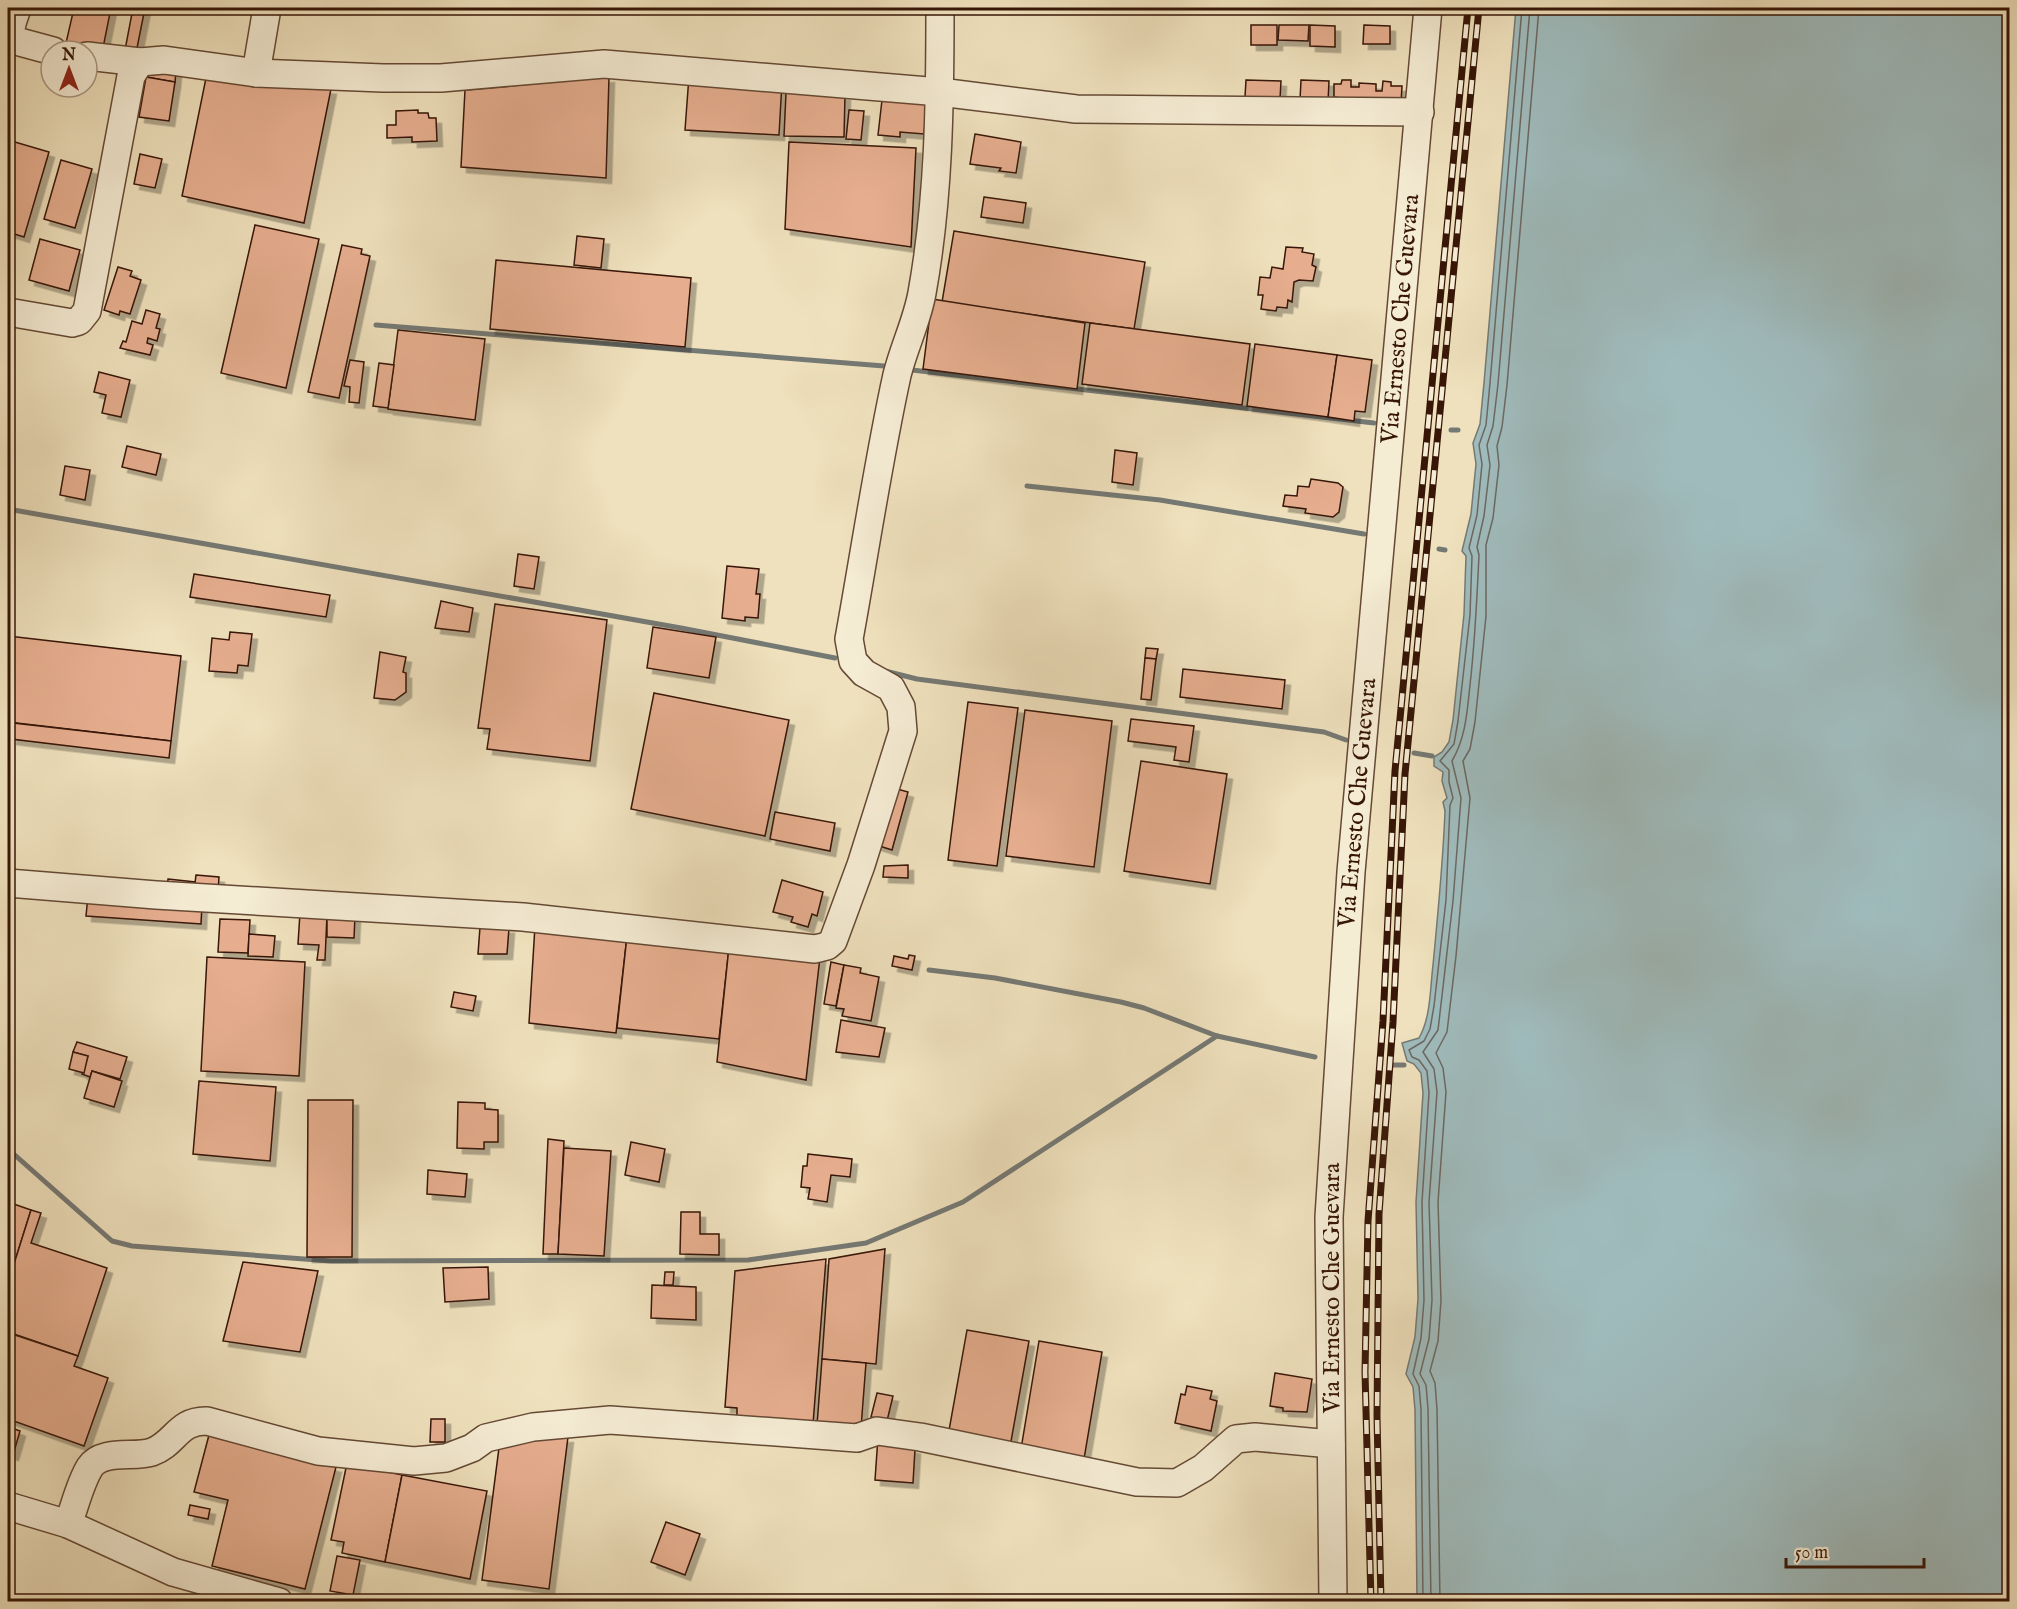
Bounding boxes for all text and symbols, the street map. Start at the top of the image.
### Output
north arrow [39,39,99,99]
text: N [61,46,76,66]
street label: Via Ernesto Che Guevara [1375,192,1427,446]
street label: Via Ernesto Che Guevara [1332,676,1384,930]
street label: Via Ernesto Che Guevara [1317,1162,1348,1414]
scale bar [1786,1531,1924,1569]
text: 50 m [1795,1542,1828,1565]

